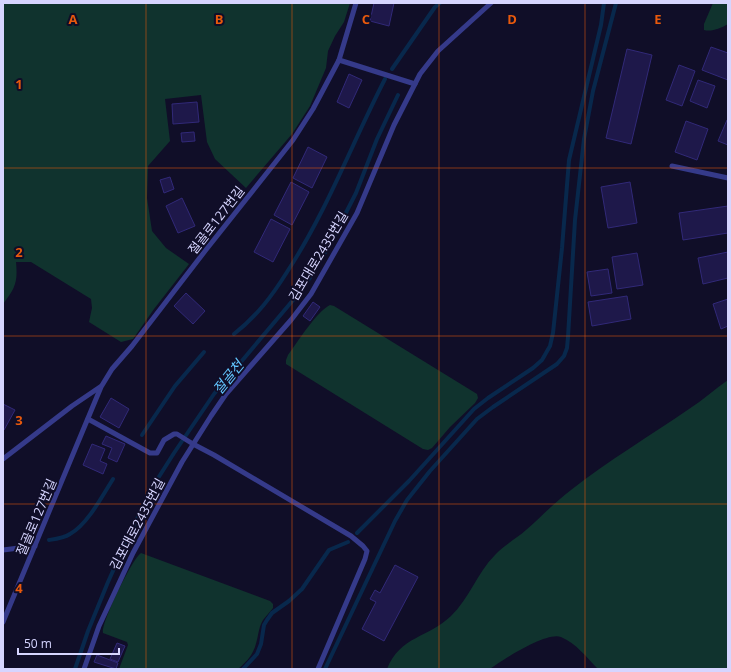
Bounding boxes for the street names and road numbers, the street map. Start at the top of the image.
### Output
street label: 절골로127번길 [184,182,248,258]
street label: 김포대로2435번길 [284,208,352,304]
street label: 김포대로2435번길 [105,475,169,573]
street label: 절골로127번길 [12,476,60,558]

